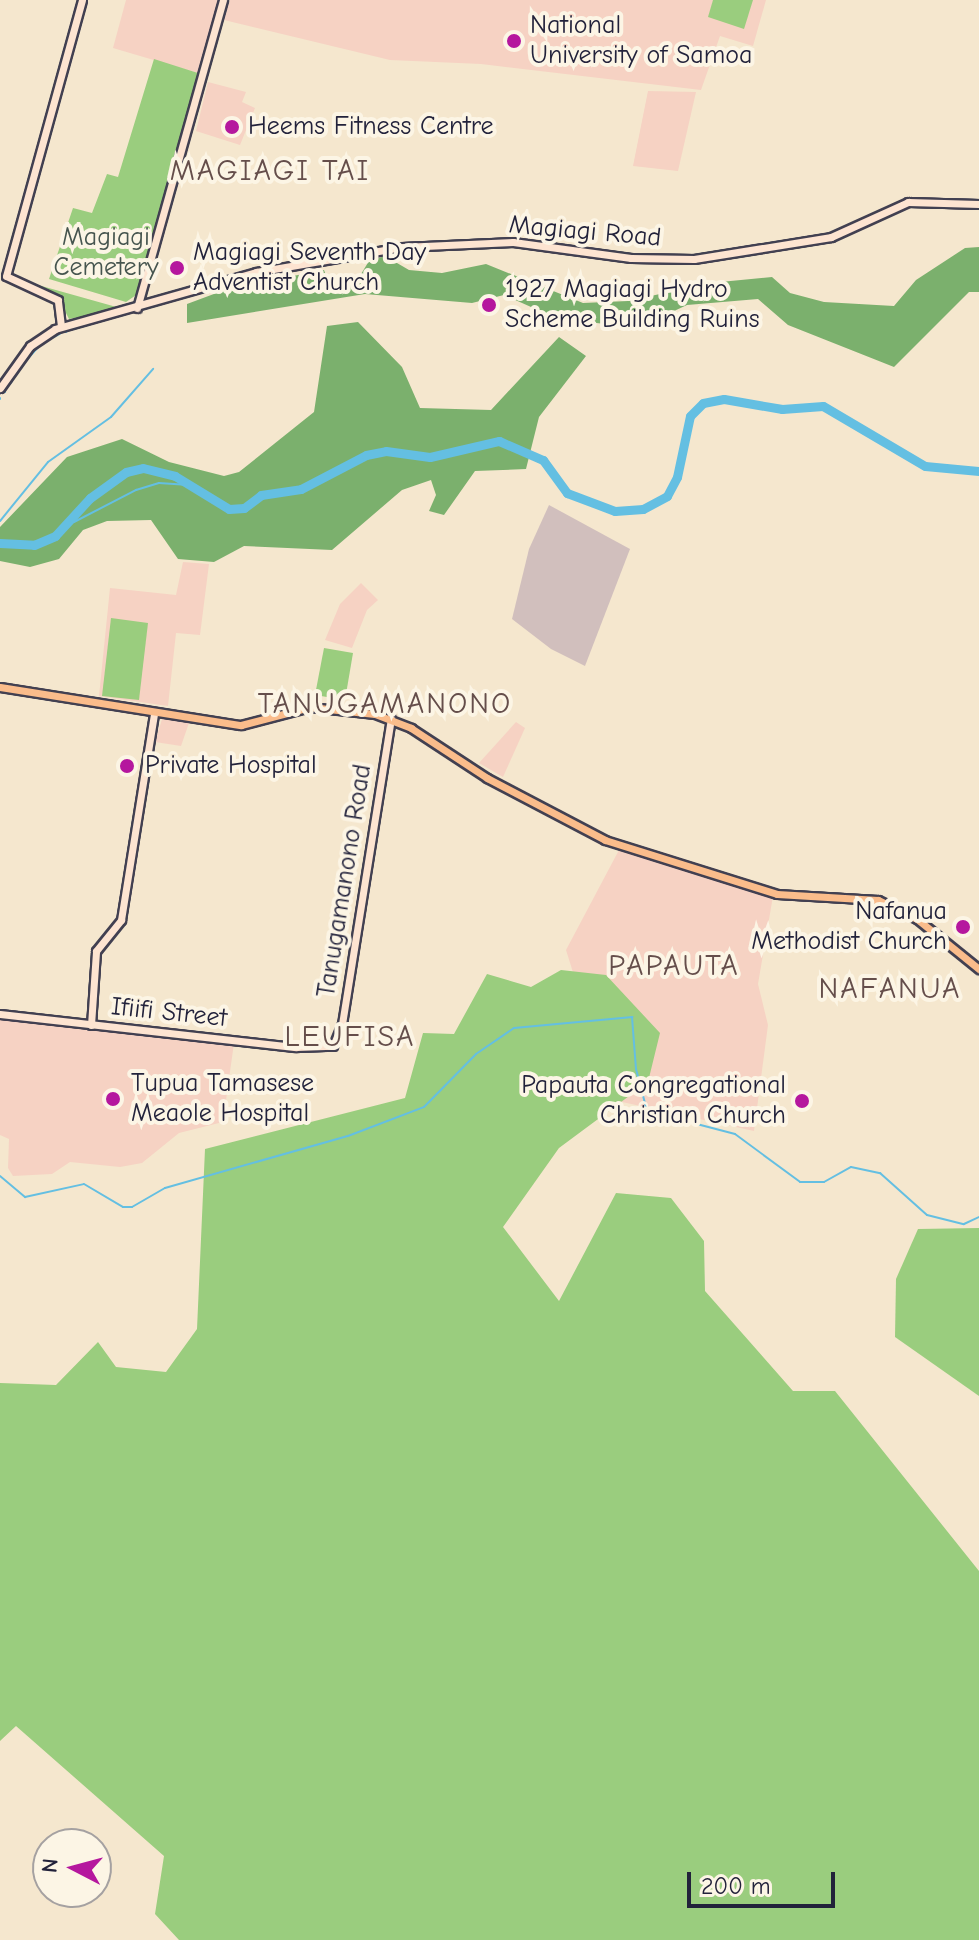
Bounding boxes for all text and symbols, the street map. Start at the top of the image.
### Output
place label: National University of Samoa [530,10,752,72]
marker: National University of Samoa [505,32,523,50]
place label: Heems Fitness Centre [248,111,494,143]
marker: Heems Fitness Centre [223,118,241,136]
district label: MAGIAGI TAI [170,153,370,189]
street label: Magiagi Road [508,210,662,254]
park label: Magiagi Cemetery [53,222,159,284]
place label: Magiagi Seventh Day Adventist Church [193,237,426,298]
marker: Magiagi Seventh Day Adventist Church [168,259,186,277]
place label: 1927 Magiagi Hydro Scheme Building Ruins [505,274,759,336]
marker: 1927 Magiagi Hydro Scheme Building Ruins [480,296,498,314]
district label: TANUGAMANONO [258,686,512,722]
place label: Private Hospital [145,750,317,782]
marker: Private Hospital [116,755,138,777]
street label: Tanugamanono Road [311,762,379,1000]
place label: Nafanua Methodist Church [751,896,947,958]
marker: Nafanua Methodist Church [954,918,972,936]
district label: PAPAUTA [608,948,740,984]
district label: NAFANUA [818,971,962,1007]
street label: Ifiifi Street [110,991,228,1035]
district label: LEUFISA [285,1019,415,1055]
place label: Tupua Tamasese Meaole Hospital [131,1068,314,1130]
place label: Papauta Congregational Christian Church [521,1070,786,1132]
marker: Tupua Tamasese Meaole Hospital [102,1088,124,1110]
marker: Papauta Congregational Christian Church [793,1092,811,1110]
north arrow [32,1828,112,1908]
scale bar [691,1856,839,1906]
text: N [36,1857,64,1874]
text: 200 m [701,1872,771,1900]

